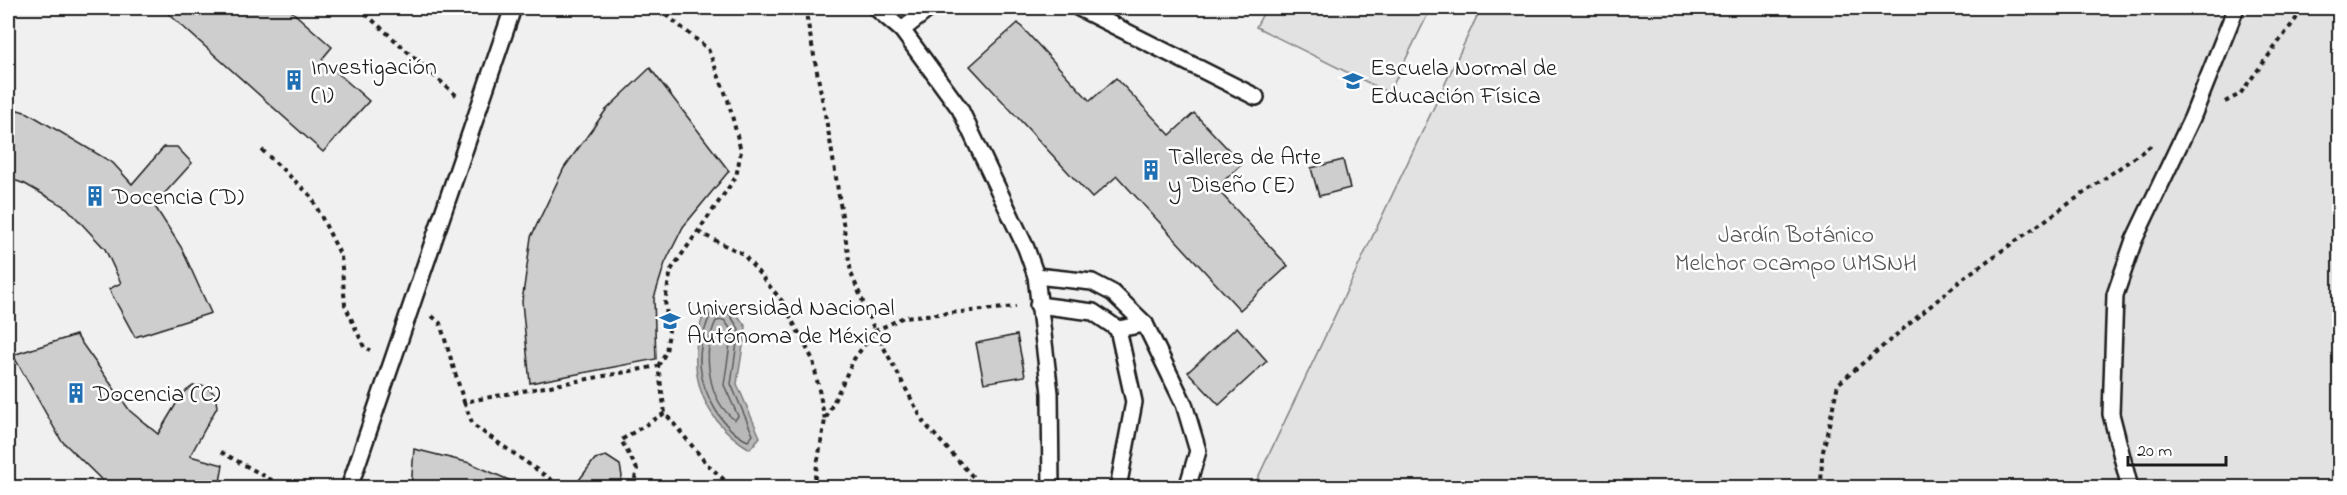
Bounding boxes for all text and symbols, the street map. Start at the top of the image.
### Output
place label: Investigación (I) [311,51,437,114]
place label: Escuela Normal de Educación Física [1370,52,1557,115]
building icon: Investigación (I) [282,68,306,92]
school or university icon: Escuela Normal de Educación Física [1341,69,1365,93]
place label: Talleres de Arte y Diseño (E) [1168,141,1321,205]
building icon: Talleres de Arte y Diseño (E) [1139,158,1163,182]
place label: Docencia (D) [111,181,244,216]
building icon: Docencia (D) [83,184,107,208]
park label: Jardín Botánico Melchor Ocampo UMSNH [1675,219,1917,282]
place label: Universidad Nacional Autónoma de México [687,292,894,355]
school or university icon: Universidad Nacional Autónoma de México [658,309,682,333]
place label: Docencia (C) [92,378,221,413]
building icon: Docencia (C) [64,381,88,405]
scale bar [2128,429,2226,467]
text: 20 m [2137,439,2172,465]

